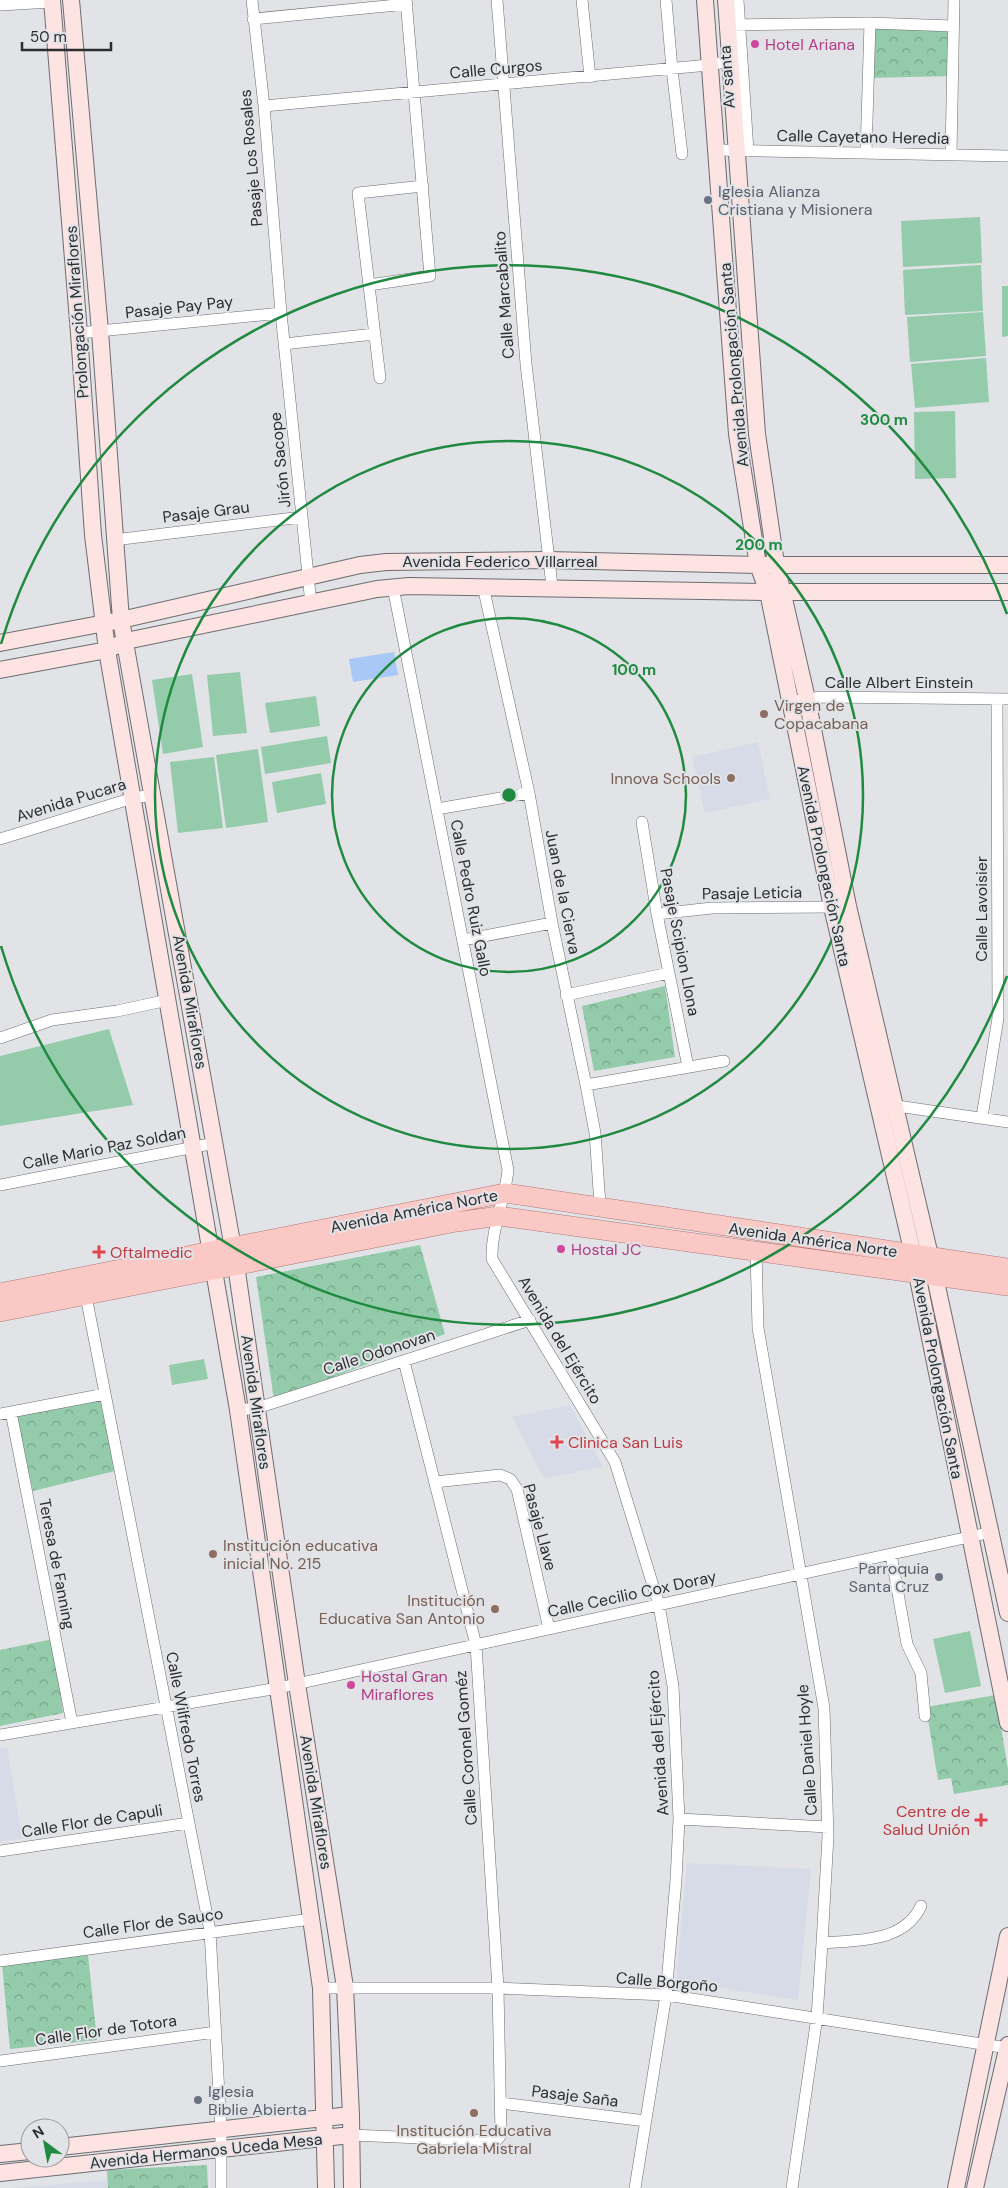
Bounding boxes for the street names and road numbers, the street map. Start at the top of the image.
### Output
street label: Av santa [714,45,740,109]
street label: Calle Curgos [449,54,543,84]
street label: Pasaje Los Rosales [235,89,267,227]
street label: Calle Cayetano Heredia [776,125,950,149]
street label: Prolongación Miraflores [60,225,94,399]
street label: Calle Marcabalito [489,230,519,360]
street label: Avenida Prolongación Santa [715,262,753,468]
street label: Pasaje Pay Pay [124,291,234,323]
street label: Jirón Sacope [265,411,295,509]
street label: Pasaje Grau [161,496,251,528]
street label: Avenida Federico Villarreal [402,551,598,572]
street label: Calle Albert Einstein [825,672,973,693]
street label: Avenida Prolongación Santa [792,763,856,969]
street label: Avenida Pucara [13,773,129,827]
street label: Calle Pedro Ruiz Gallo [445,818,497,978]
street label: Juan de la Cierva [541,828,585,956]
street label: Calle Lavoisier [971,856,992,962]
street label: Pasaje Scipion Llona [655,866,705,1018]
street label: Pasaje Leticia [702,882,802,904]
street label: Avenida Miraflores [168,933,212,1071]
street label: Calle Mario Paz Soldan [21,1122,187,1174]
street label: Avenida América Norte [328,1184,500,1238]
street label: Avenida América Norte [727,1218,899,1262]
street label: Avenida del Ejército [513,1272,607,1408]
street label: Avenida Prolongación Santa [908,1275,968,1481]
street label: Calle Odonovan [320,1324,438,1380]
street label: Avenida Miraflores [236,1333,276,1471]
street label: Pasaje Llave [518,1481,562,1573]
street label: Teresa de Fanning [34,1497,80,1631]
street label: Calle Cecilio Cox Doray [546,1566,718,1622]
street label: Calle Wilfredo Torres [161,1650,211,1804]
street label: Avenida del Ejército [642,1669,674,1817]
street label: Calle Coronel Goméz [450,1670,482,1826]
street label: Calle Daniel Hoyle [792,1684,822,1816]
street label: Avenida Miraflores [295,1733,337,1871]
street label: Calle Flor de Capuli [20,1799,164,1843]
street label: Calle Flor de Sauco [81,1903,225,1943]
street label: Calle Borgoño [615,1967,719,1997]
street label: Calle Flor de Totora [34,2010,178,2050]
street label: Pasaje Saña [530,2080,620,2112]
street label: Avenida Hermanos Uceda Mesa [89,2128,323,2174]

